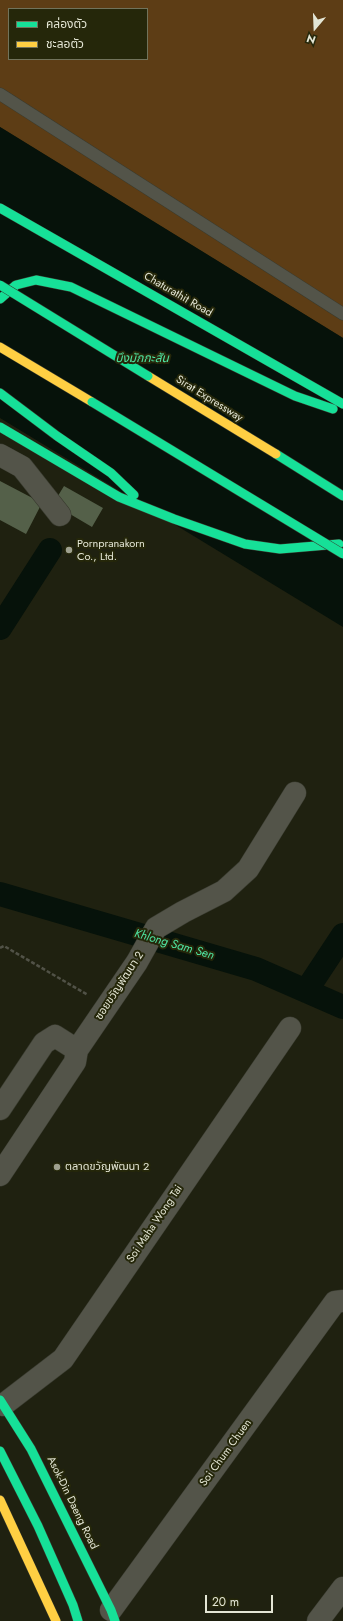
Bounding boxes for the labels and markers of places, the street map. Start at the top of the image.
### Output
place label: Pornpranakorn Co., Ltd. [77,537,145,563]
marker: Pornpranakorn Co., Ltd. [64,545,74,555]
place label: ตลาดขวัญพัฒนา 2 [65,1160,149,1174]
marker: ตลาดขวัญพัฒนา 2 [52,1162,62,1172]

